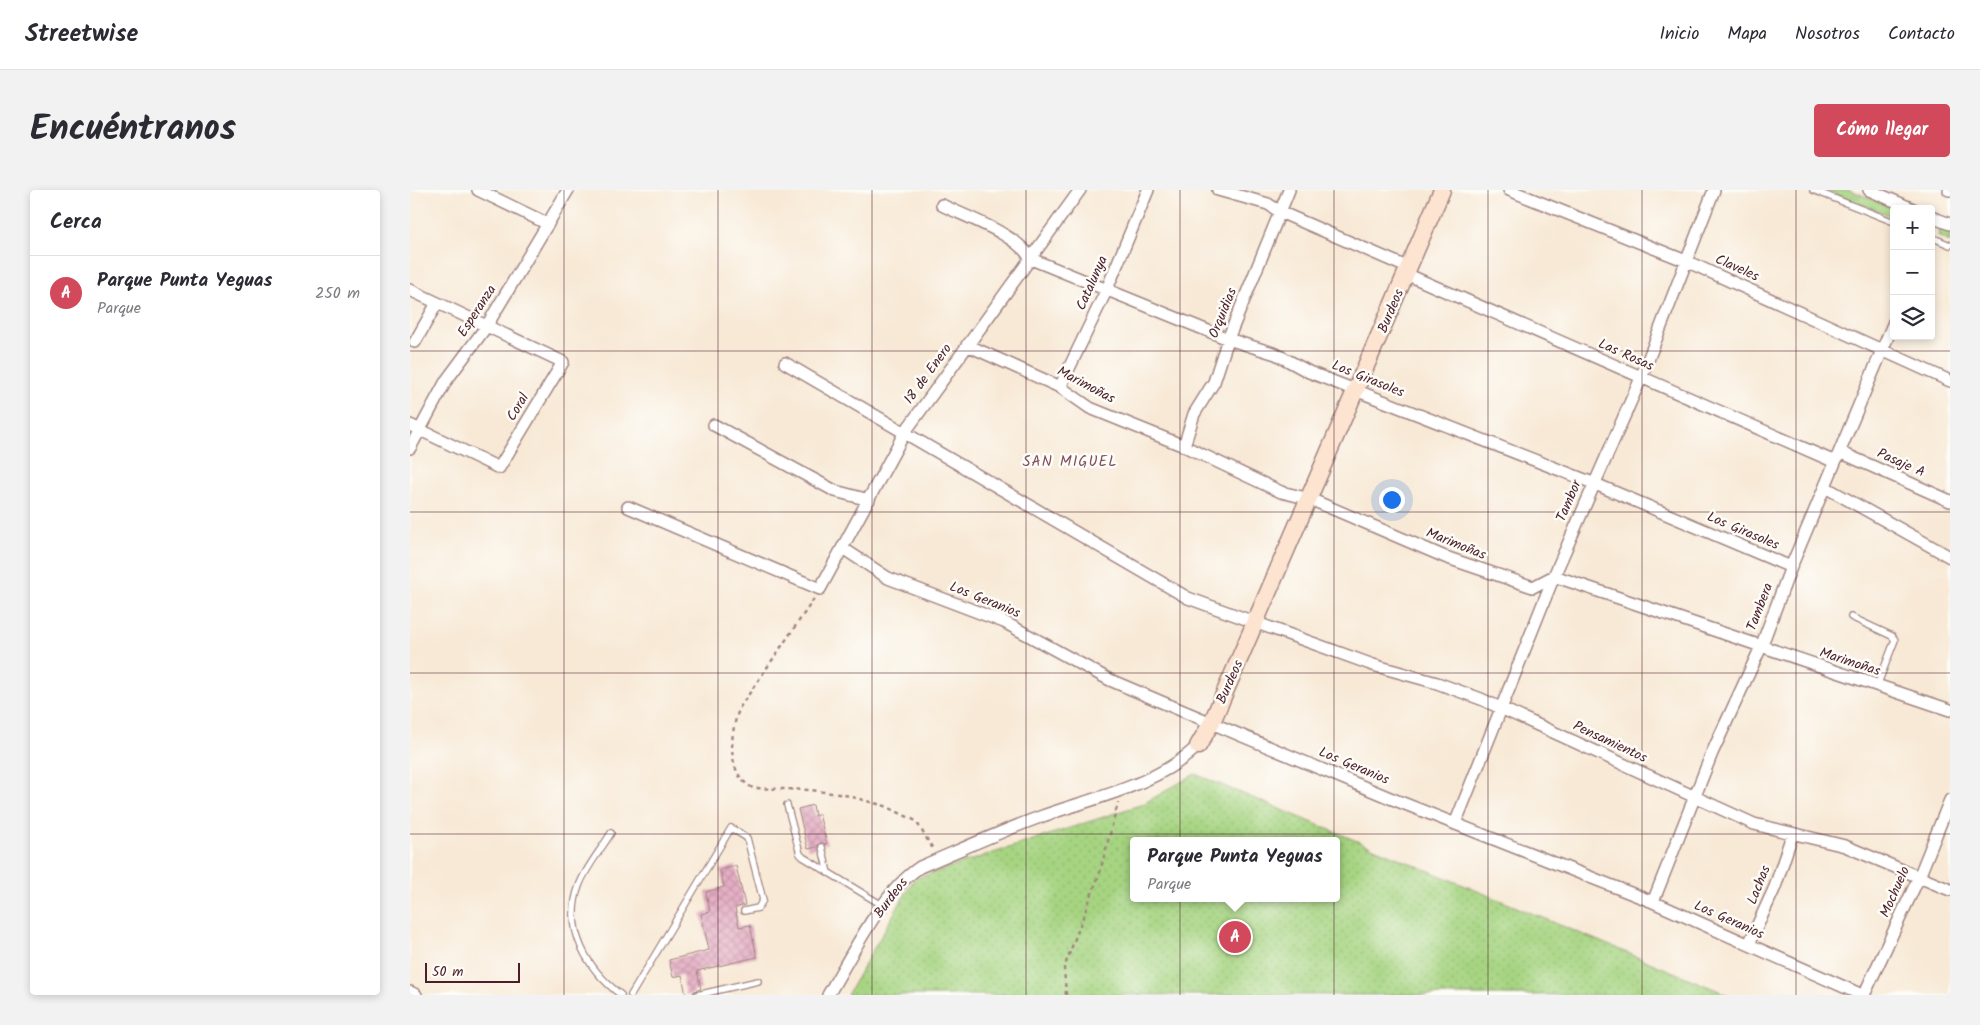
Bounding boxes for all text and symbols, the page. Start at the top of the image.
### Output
text: Streetwise [25,15,138,54]
text: Inicio [1659,20,1699,49]
text: Mapa [1727,20,1767,49]
text: Nosotros [1795,20,1860,49]
text: Contacto [1888,20,1955,49]
text: Encuéntranos [30,102,236,158]
button: Cómo llegar [1814,104,1950,157]
map controls [1890,205,1935,340]
button: + [1890,205,1935,250]
text: Cerca [50,206,102,239]
street label: Claveles [1711,249,1763,287]
button: − [1890,250,1935,295]
street label: Catalunya [1070,252,1114,314]
text: Parque Punta Yeguas [97,266,272,296]
street label: Esperanza [452,280,502,342]
text: A [61,281,71,306]
text: 250 m [315,281,360,306]
street label: Orquidias [1203,284,1243,342]
street label: Burdeos [1372,286,1410,336]
button: layers [1890,295,1935,340]
text: Parque [97,296,141,321]
street label: Las Rosas [1595,333,1657,377]
street label: 18 de Enero [898,339,958,409]
street label: Los Girasoles [1328,354,1408,404]
street label: Marimoñas [1053,360,1119,410]
street label: Coral [501,388,535,425]
street label: Pasaje A [1873,443,1929,483]
district label: SAN MIGUEL [1023,450,1117,474]
street label: Tambor [1550,475,1588,525]
your location [1379,487,1405,513]
street label: Los Girasoles [1703,506,1783,556]
street label: Marimoñas [1423,522,1489,566]
street label: Los Geranios [946,576,1024,624]
street label: Tambera [1741,580,1779,634]
street label: Marimoñas [1817,642,1883,682]
street label: Burdeos [1211,657,1249,707]
street label: Pensamientos [1569,715,1651,769]
street label: Los Geranios [1315,741,1393,791]
popup [1130,837,1340,902]
text: Parque Punta Yeguas [1147,842,1323,872]
street label: Lachas [1741,862,1777,908]
street label: Mochuelo [1874,863,1916,921]
text: Parque [1147,872,1191,897]
street label: Burdeos [868,873,914,923]
street label: Los Geranios [1690,895,1768,945]
pin: A [1219,918,1251,956]
scale bar [425,960,520,983]
text: 50 m [432,961,463,983]

